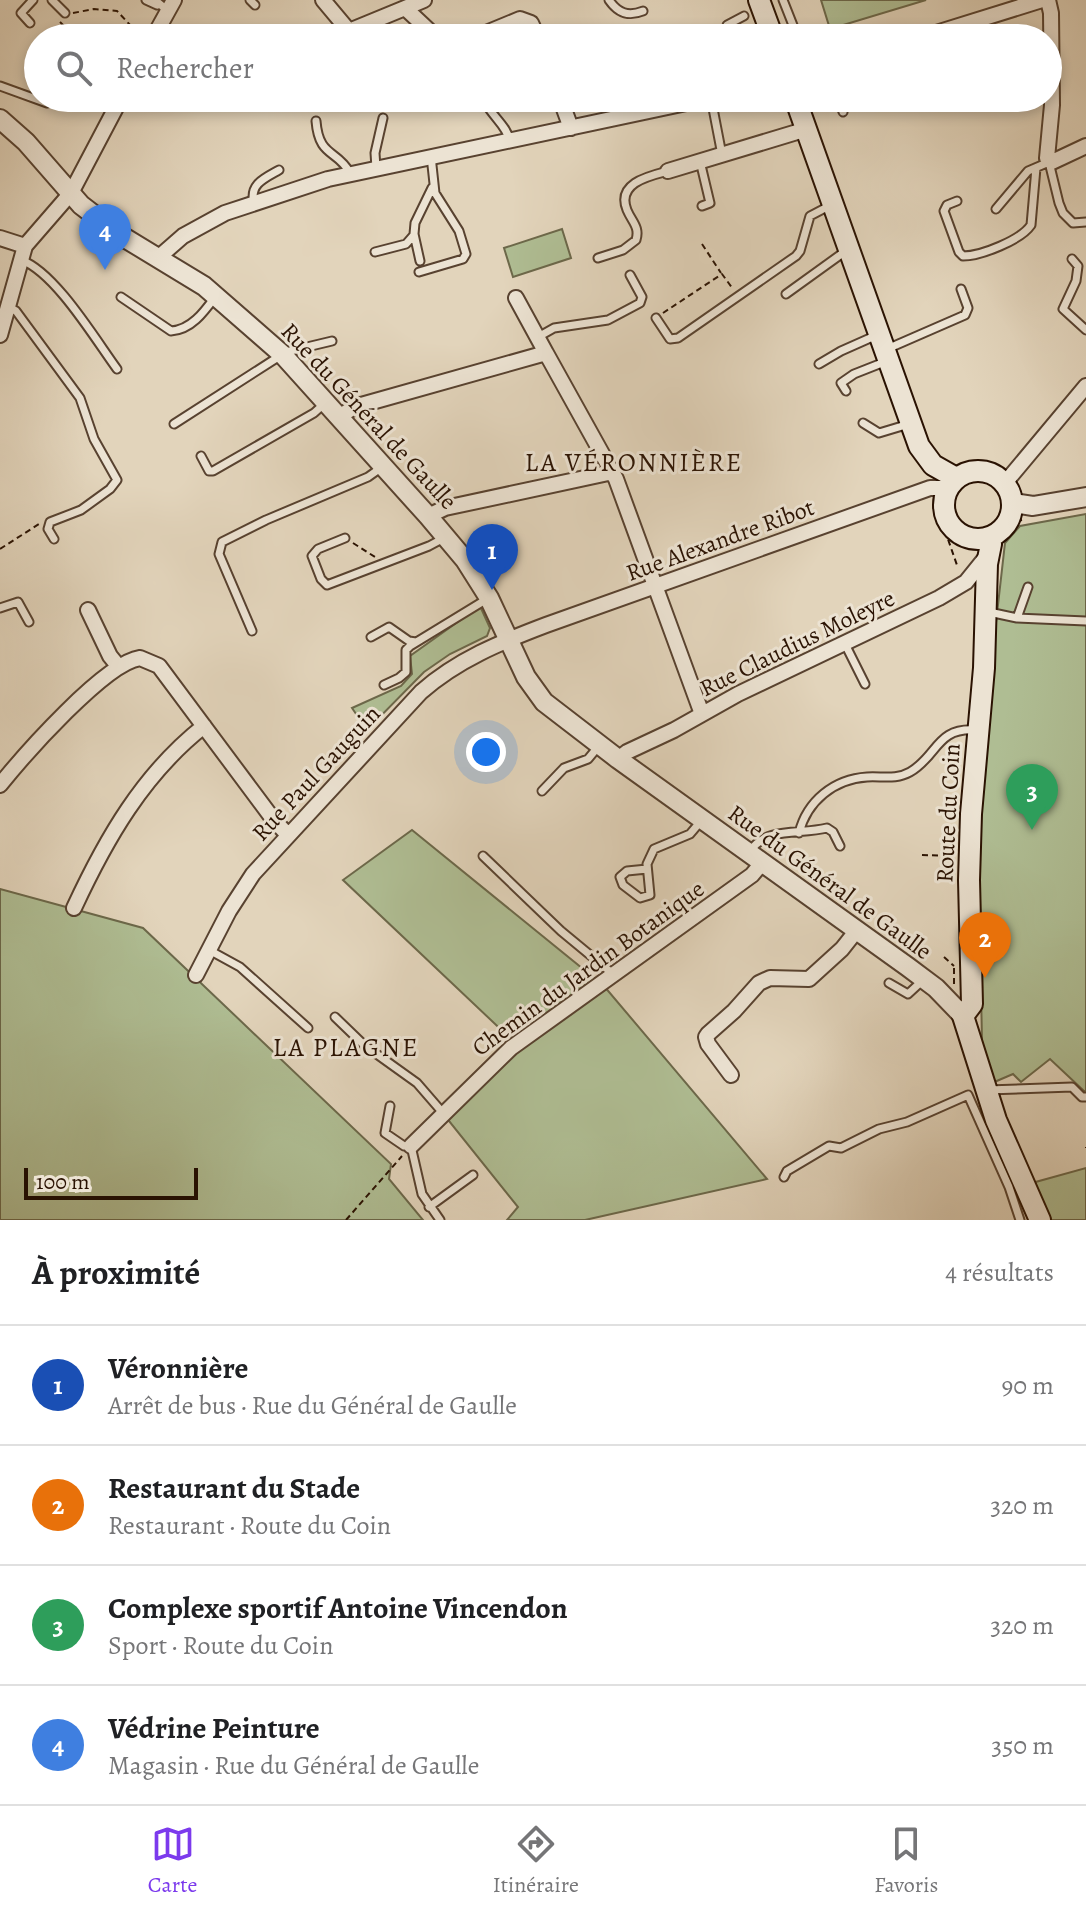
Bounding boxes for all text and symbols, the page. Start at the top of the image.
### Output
search box [24,24,1062,112]
icon: search [52,46,96,90]
text: Rechercher [116,48,254,88]
pin: 4 [79,204,131,270]
street label: Rue du Général de Gaulle [274,316,464,516]
district label: LA VÉRONNIÈRE [525,445,743,480]
street label: Rue Alexandre Ribot [622,491,819,589]
pin: 1 [466,524,518,590]
street label: Rue Claudius Moleyre [694,582,900,704]
street label: Rue Paul Gauguin [245,698,387,848]
your location [466,732,506,772]
street label: Route du Coin [928,743,968,883]
pin: 3 [1006,764,1058,830]
street label: Rue du Général de Gaulle [722,797,938,967]
street label: Chemin du Jardin Botanique [465,873,711,1063]
pin: 2 [959,912,1011,978]
district label: LA PLAGNE [273,1030,419,1065]
scale bar [24,1164,198,1200]
text: 100 m [36,1167,90,1197]
text: À proximité [32,1249,200,1296]
text: 4 résultats [945,1255,1054,1290]
text: Véronnière [108,1348,248,1388]
text: 1 [53,1368,63,1403]
text: 90 m [1002,1368,1054,1403]
text: Arrêt de bus · Rue du Général de Gaulle [108,1388,517,1423]
text: Restaurant du Stade [108,1468,360,1508]
text: 2 [52,1488,64,1523]
text: 320 m [990,1488,1054,1523]
text: Restaurant · Route du Coin [108,1508,391,1543]
text: Complexe sportif Antoine Vincendon [108,1588,568,1628]
text: 3 [52,1608,64,1643]
text: 320 m [990,1608,1054,1643]
text: Sport · Route du Coin [108,1628,333,1663]
text: Védrine Peinture [108,1708,320,1748]
text: 4 [52,1728,64,1763]
text: 350 m [991,1728,1054,1763]
text: Magasin · Rue du Général de Gaulle [108,1748,479,1783]
tab: Carte [148,1822,197,1900]
tab: Itinéraire [493,1822,579,1900]
tab: Favoris [874,1822,938,1900]

